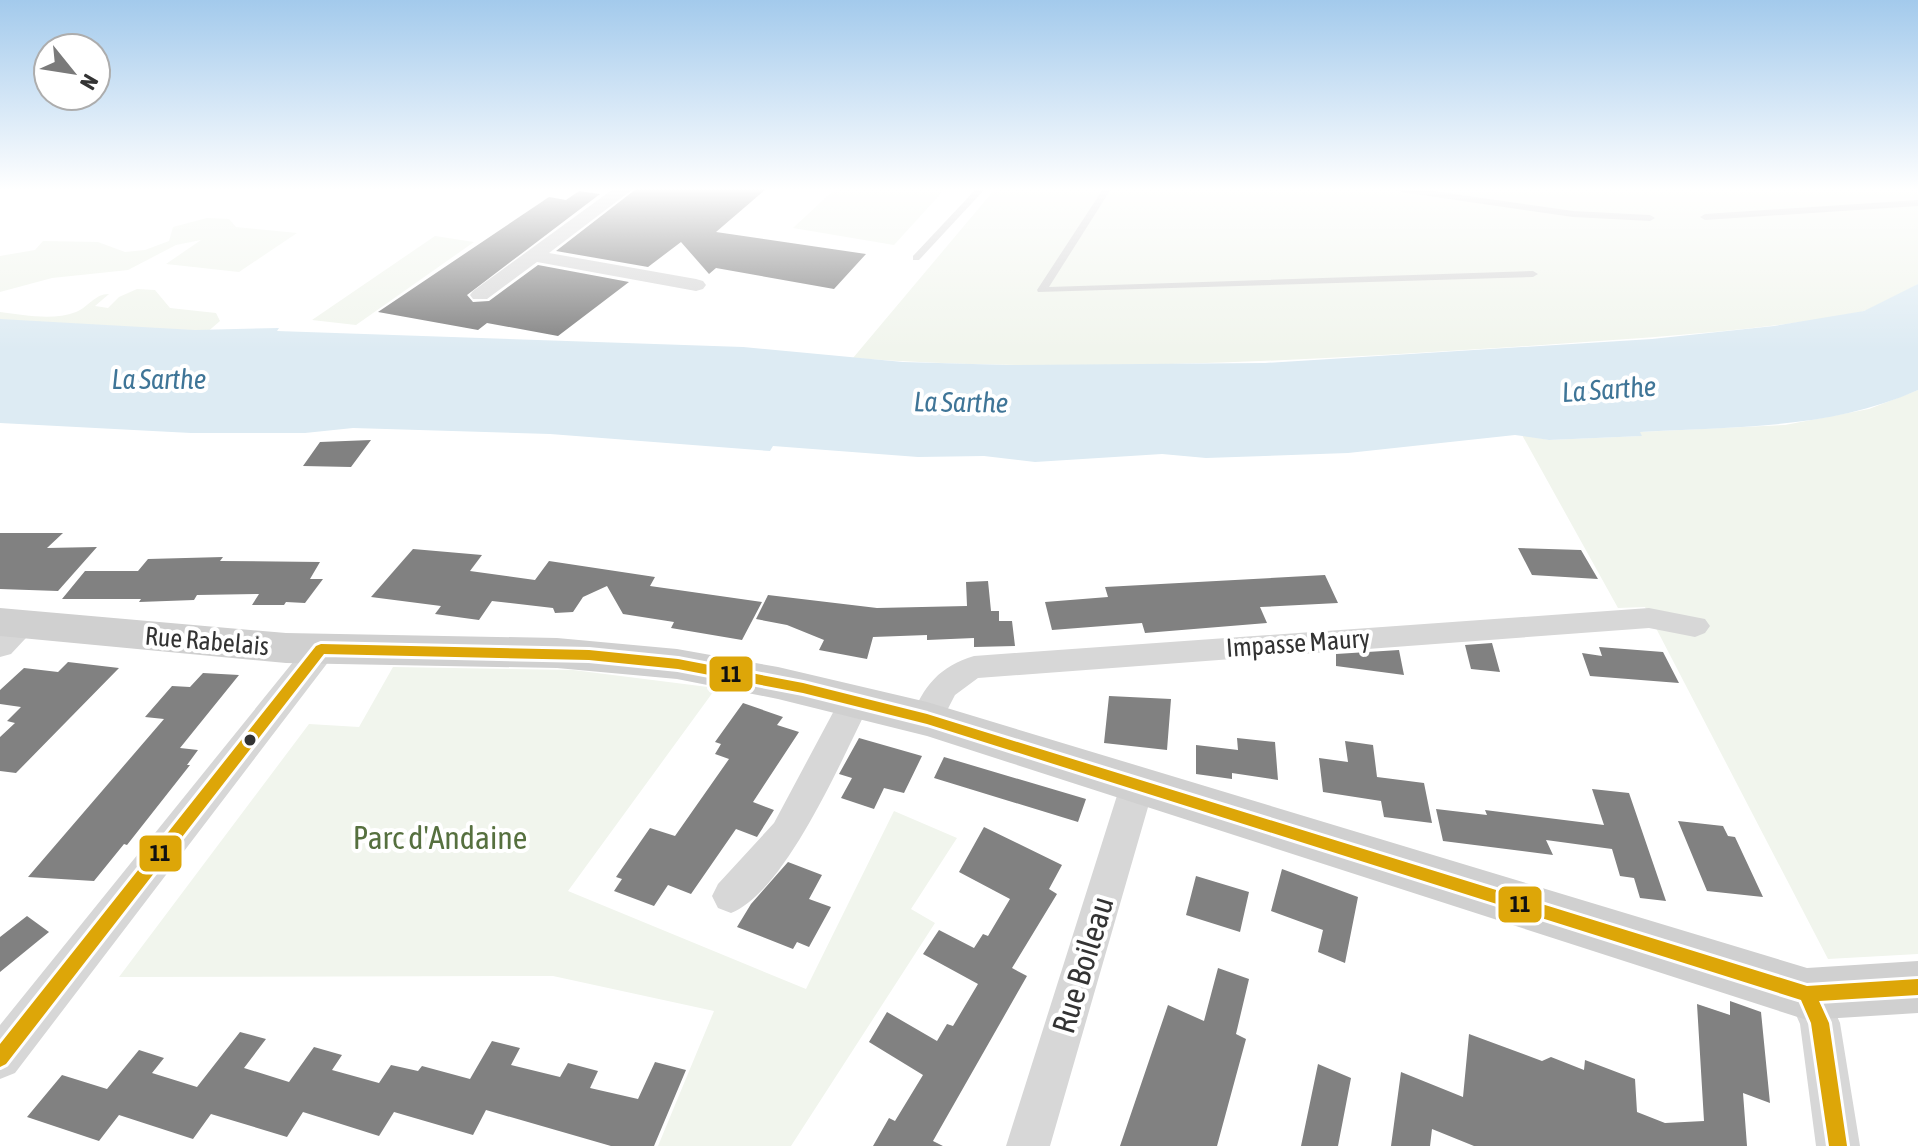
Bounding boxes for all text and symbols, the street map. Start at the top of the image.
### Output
north arrow [32,32,112,112]
text: N [75,70,104,94]
water label: La Sarthe [112,363,206,395]
water label: La Sarthe [1561,370,1657,408]
water label: La Sarthe [913,385,1009,419]
street label: Rue Rabelais [144,621,270,661]
street label: Impasse Maury [1225,623,1371,663]
line badge: 11 [708,655,754,693]
text: 11 [721,661,741,687]
unlabelled marker [242,732,258,748]
park label: Parc d'Andaine [353,819,527,856]
line badge: 11 [138,834,183,873]
text: 11 [150,840,170,866]
line badge: 11 [1497,885,1543,924]
text: 11 [1510,891,1530,917]
street label: Rue Boileau [1044,892,1121,1038]

